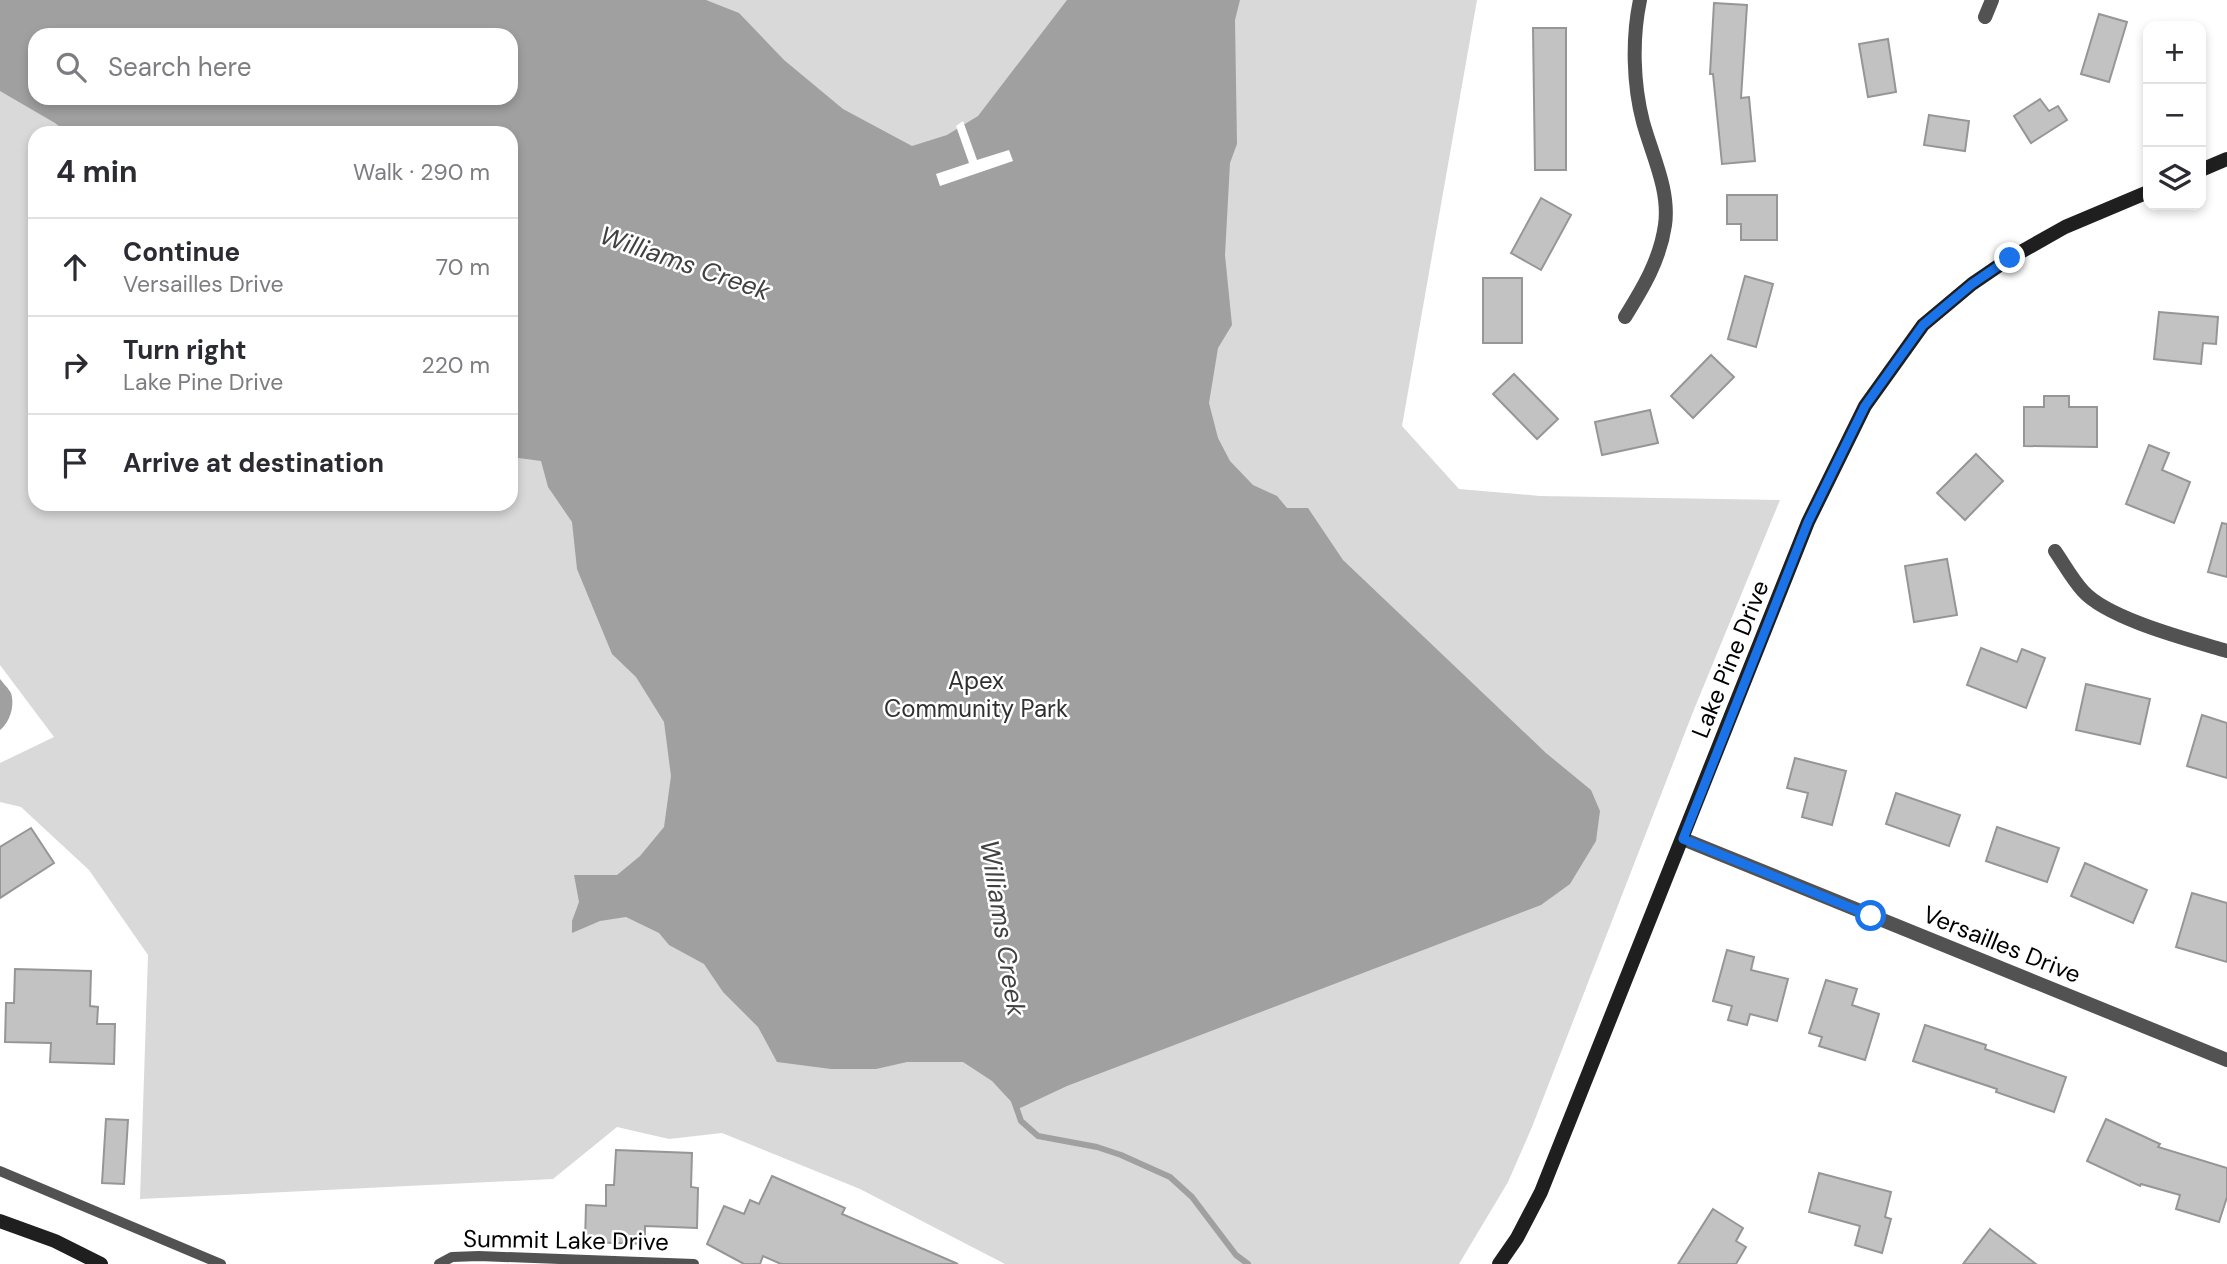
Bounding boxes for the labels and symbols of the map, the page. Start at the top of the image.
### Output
water label: Williams Creek [595,218,775,308]
route end [1994,242,2025,273]
street label: Lake Pine Drive [1684,576,1776,742]
park label: Apex Community Park [884,665,1068,724]
water label: Williams Creek [972,837,1034,1019]
street label: Versailles Drive [1919,898,2085,990]
route start [1855,900,1886,931]
street label: Summit Lake Drive [463,1223,669,1257]

